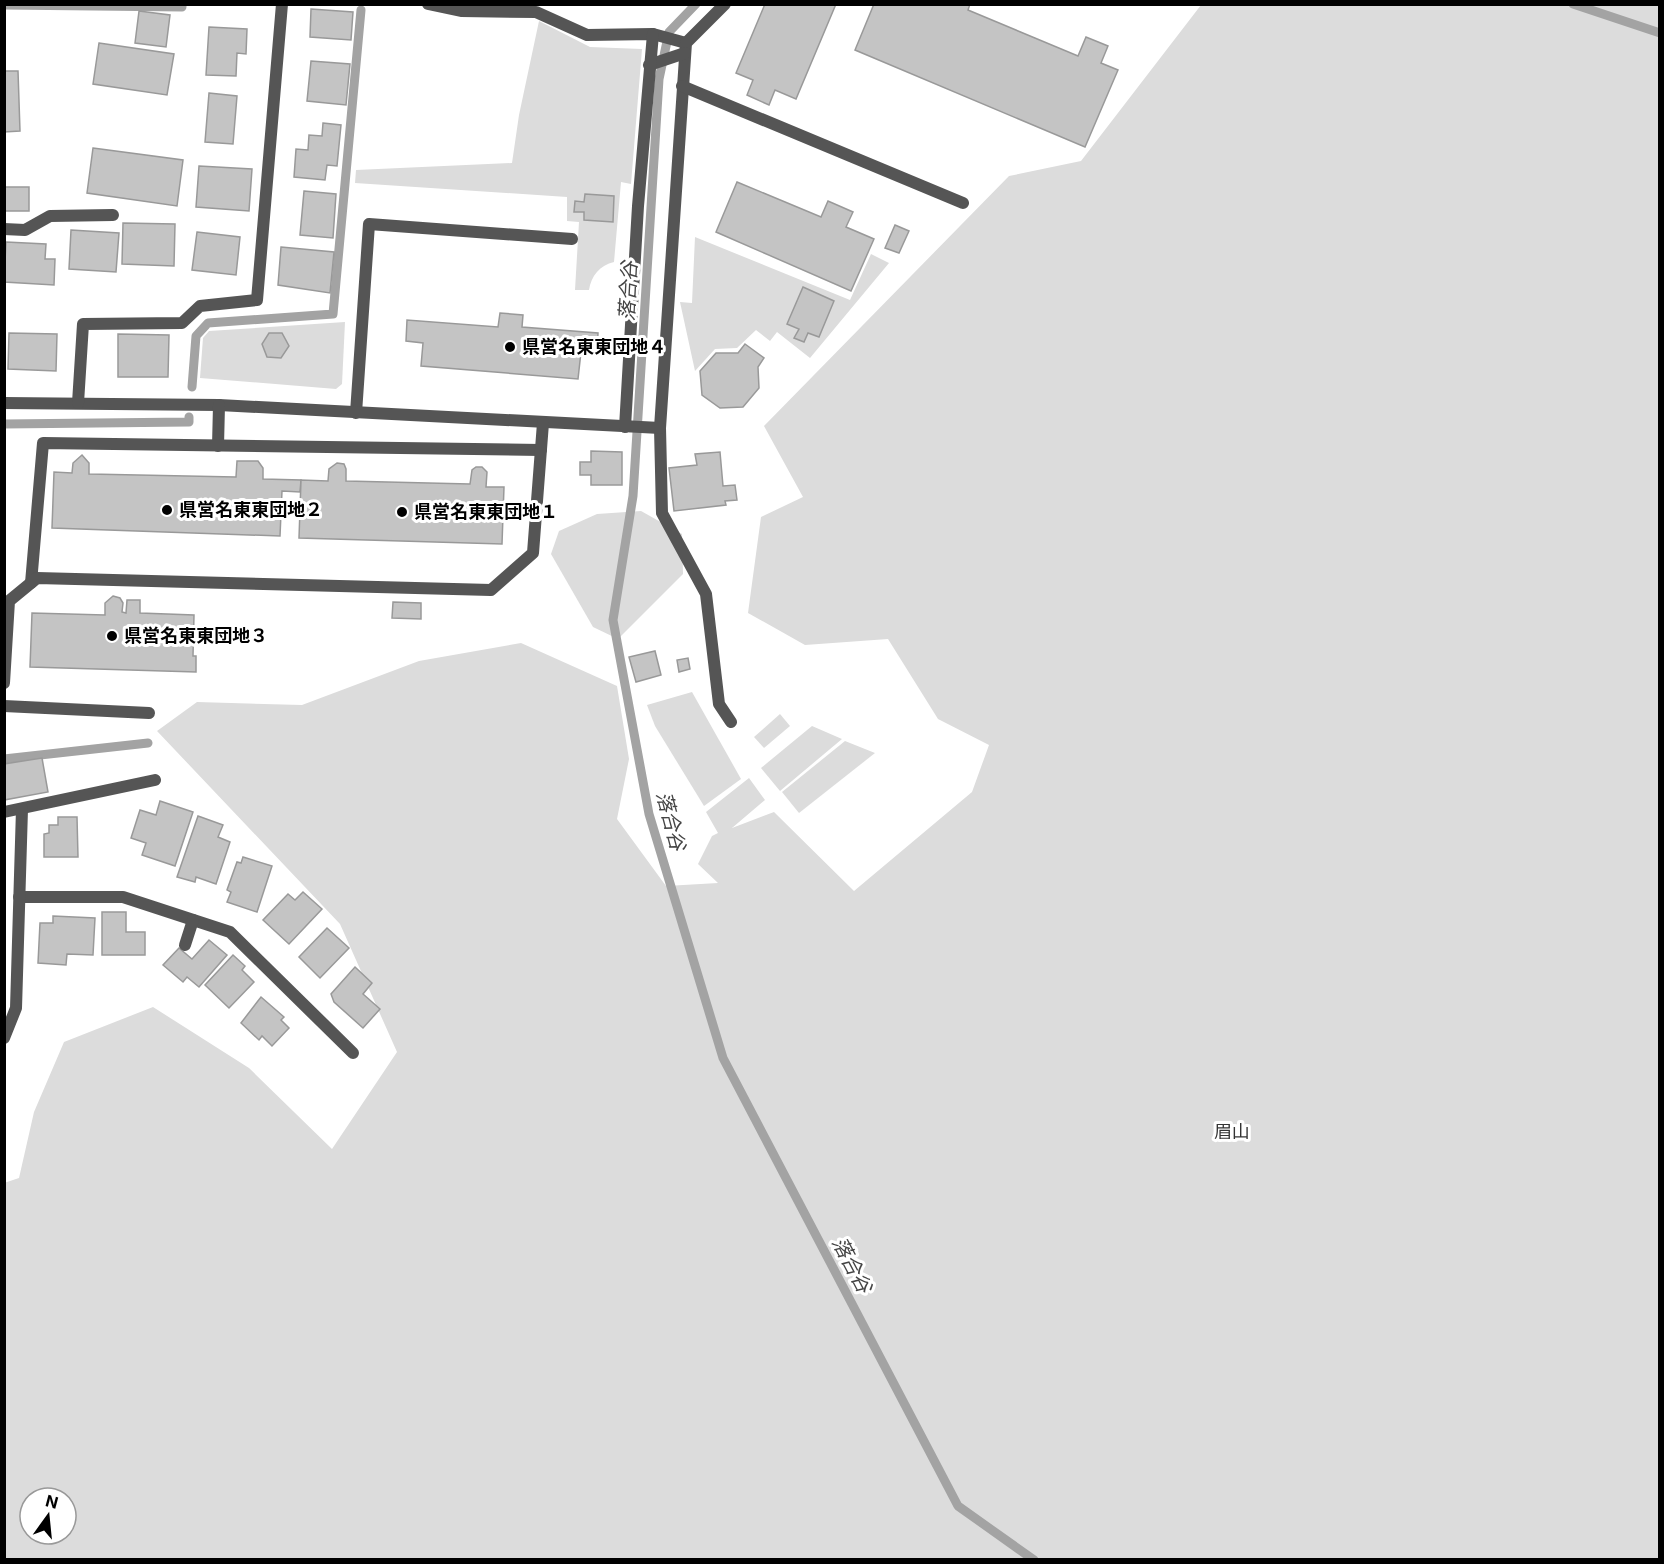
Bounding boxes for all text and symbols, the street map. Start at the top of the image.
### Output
water label: 落合谷 [614,258,642,322]
place label: 県営名東東団地４ [522,336,666,357]
marker: 県営名東東団地４ [503,340,517,354]
place label: 県営名東東団地２ [179,499,323,520]
place label: 県営名東東団地１ [414,501,558,522]
marker: 県営名東東団地２ [160,503,174,517]
marker: 県営名東東団地１ [395,505,409,519]
place label: 県営名東東団地３ [124,625,268,646]
marker: 県営名東東団地３ [105,629,119,643]
water label: 落合谷 [652,789,691,855]
park label: 眉山 [1214,1121,1250,1142]
water label: 落合谷 [827,1233,878,1299]
north arrow [18,1486,78,1546]
text: N [43,1490,60,1513]

